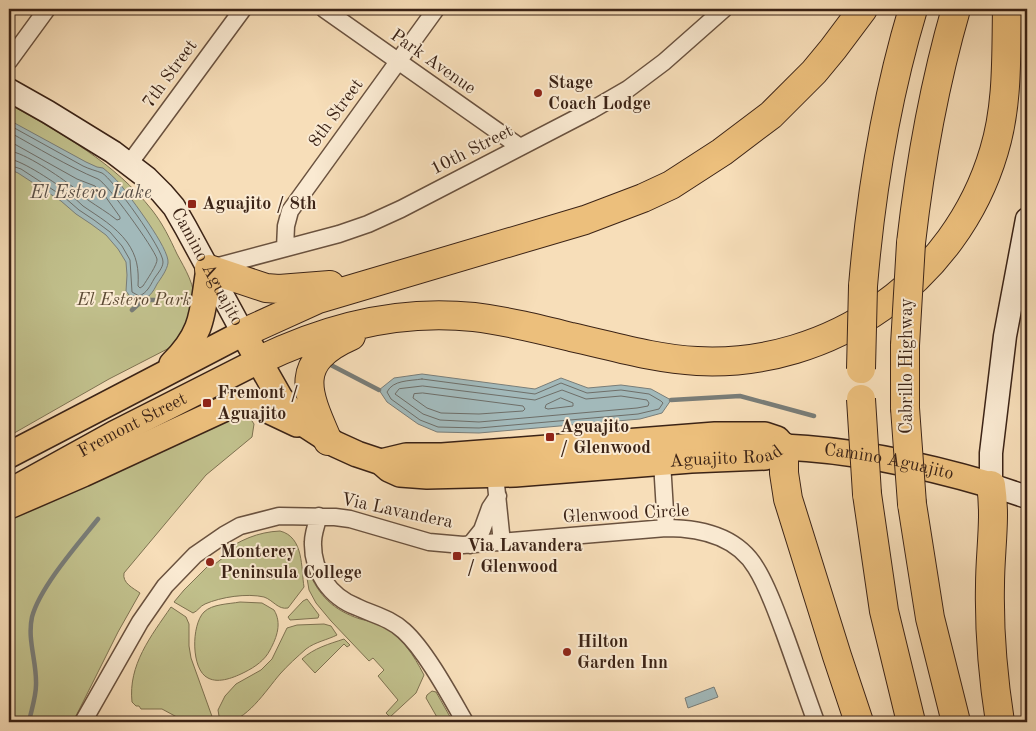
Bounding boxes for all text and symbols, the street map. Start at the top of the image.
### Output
street label: Park Avenue [387,26,479,98]
street label: 7th Street [139,37,201,111]
place label: Stage Coach Lodge [548,74,651,113]
street label: 8th Street [305,76,367,150]
marker: Stage Coach Lodge [532,87,544,99]
street label: 10th Street [428,122,516,178]
water label: El Estero Lake [29,184,152,203]
place label: Aguajito / 8th [202,195,317,213]
marker: Aguajito / 8th [186,198,198,210]
street label: Camino Aguajito [167,205,246,329]
park label: El Estero Park [76,291,191,309]
street label: Cabrillo Highway [898,297,916,434]
place label: Fremont / Aguajito [217,384,299,423]
street label: Fremont Street [75,390,190,461]
marker: Fremont / Aguajito [201,397,213,409]
place label: Aguajito / Glenwood [560,418,651,457]
marker: Aguajito / Glenwood [544,431,556,443]
street label: Camino Aguajito [823,441,956,483]
street label: Aguajito Road [669,442,786,471]
street label: Via Lavandera [339,490,455,532]
street label: Glenwood Circle [562,502,690,526]
place label: Via Lavandera / Glenwood [467,537,583,576]
place label: Monterey Peninsula College [220,543,362,582]
marker: Via Lavandera / Glenwood [451,550,463,562]
marker: Monterey Peninsula College [204,556,216,568]
place label: Hilton Garden Inn [577,633,668,672]
marker: Hilton Garden Inn [561,646,573,658]

